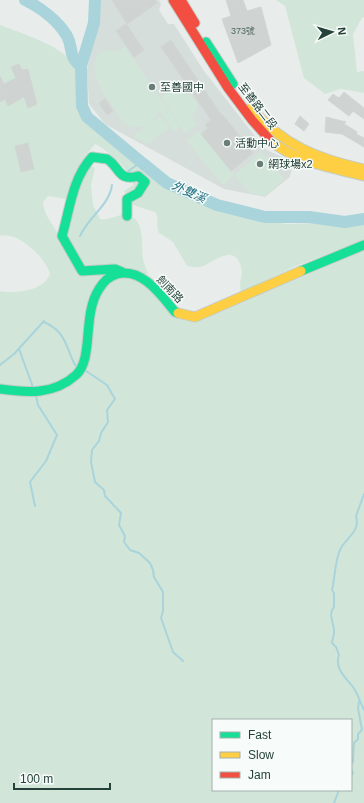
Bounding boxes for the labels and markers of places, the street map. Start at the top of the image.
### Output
place label: 至善國中 [160,81,204,93]
marker: 至善國中 [147,82,157,92]
place label: 活動中心 [235,137,279,149]
marker: 活動中心 [222,138,232,148]
place label: 網球場x2 [268,158,313,170]
marker: 網球場x2 [255,159,265,169]

